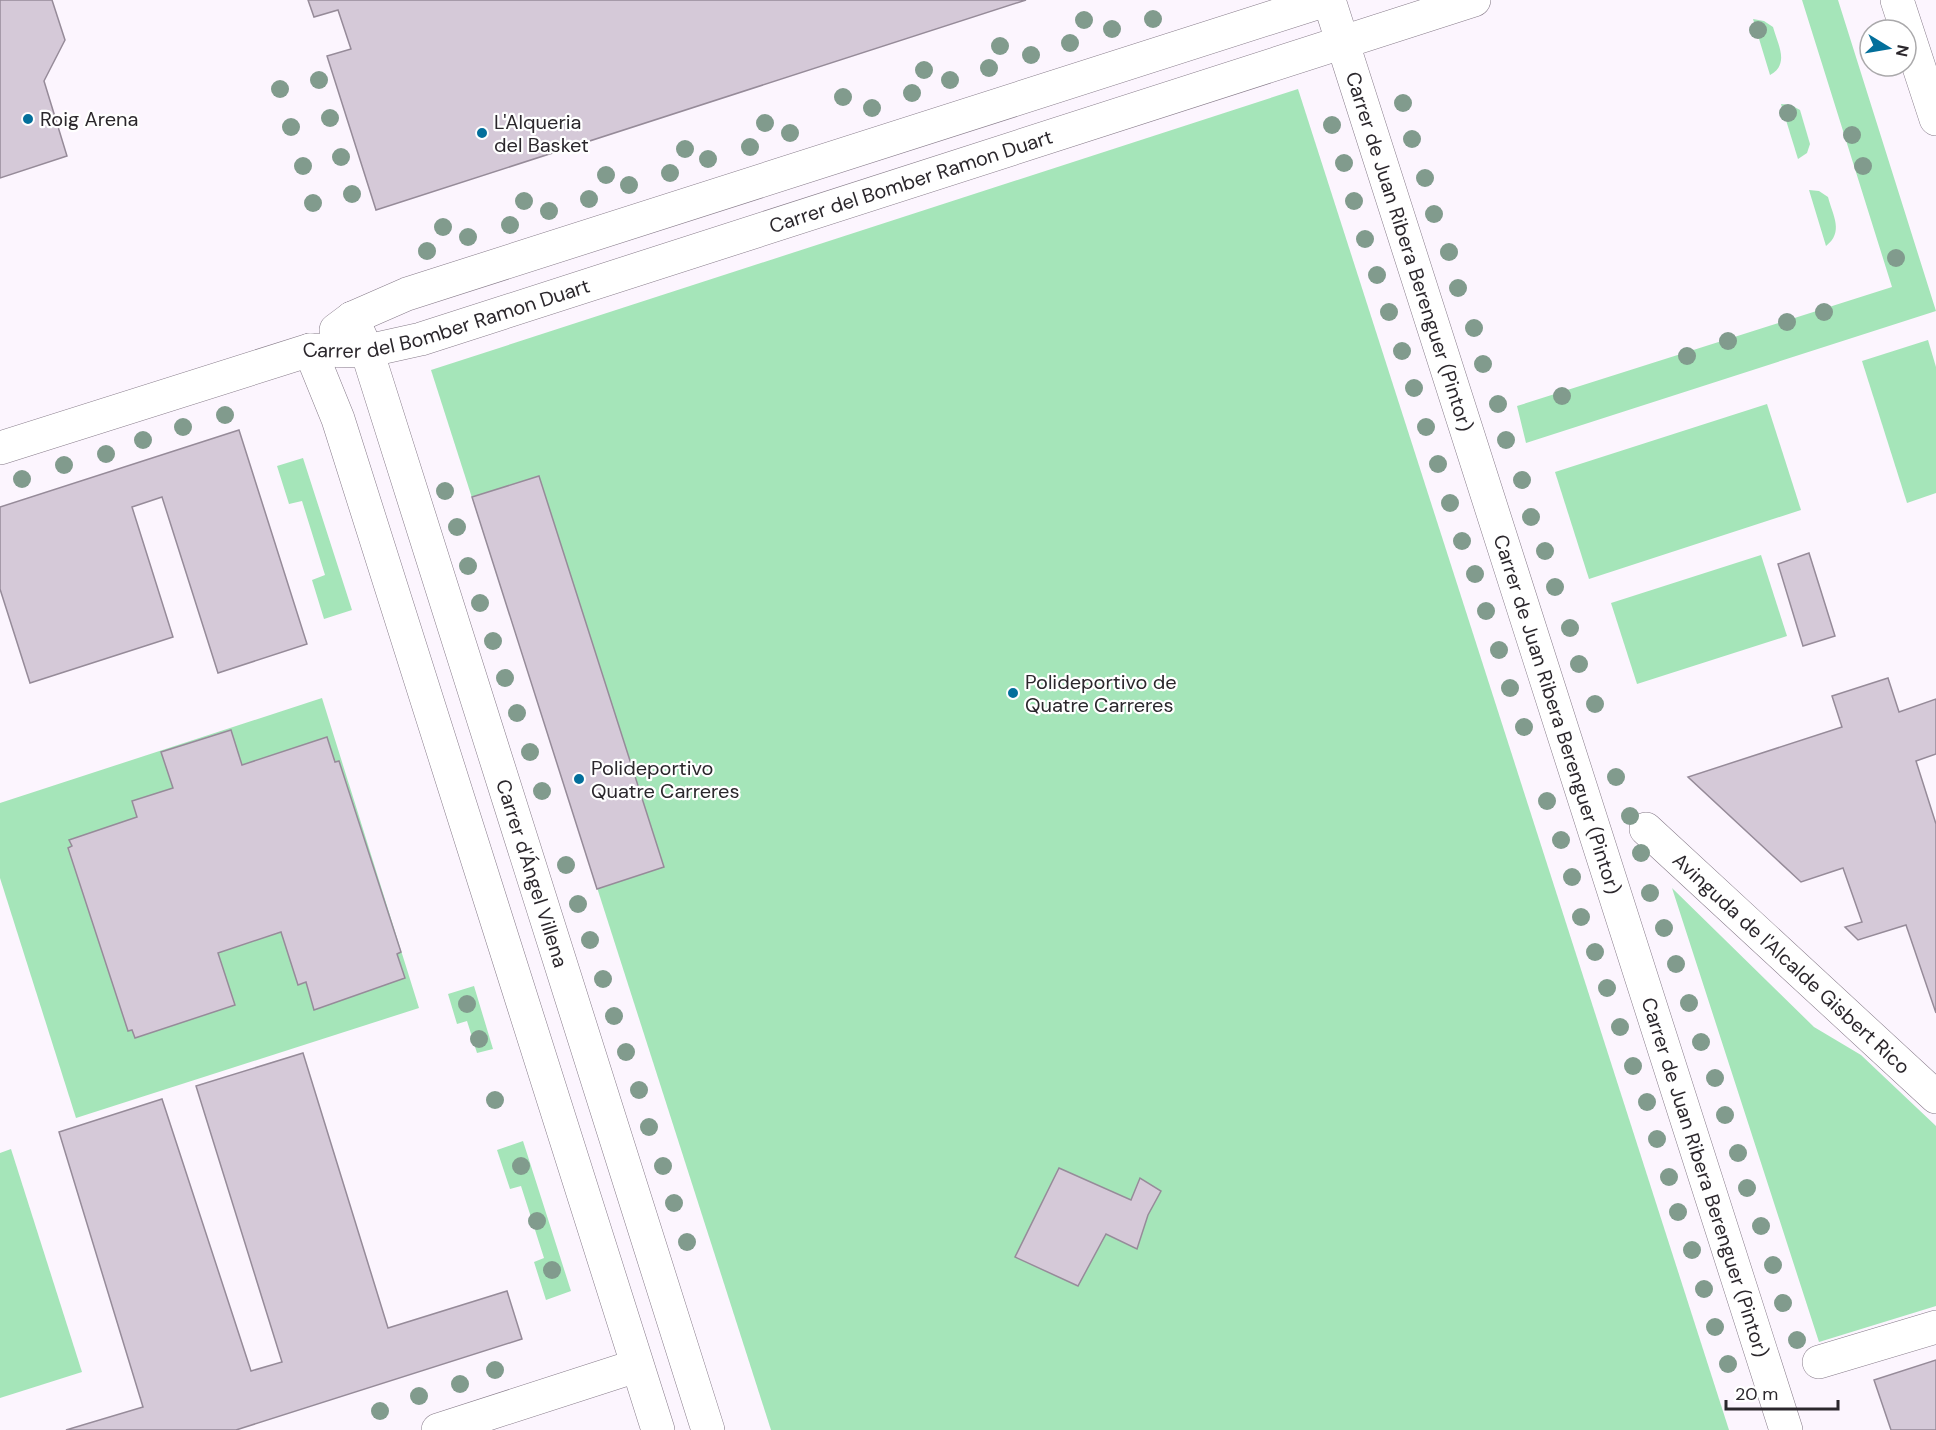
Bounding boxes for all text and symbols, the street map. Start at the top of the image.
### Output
north arrow [1858,18,1918,78]
text: N [1891,43,1914,58]
street label: Carrer de Juan Ribera Berenguer (Pintor) [1340,68,1479,435]
place label: Roig Arena [40,106,138,132]
place label: L'Alqueria del Basket [494,109,589,158]
marker: Roig Arena [21,112,35,126]
street label: Carrer del Bomber Ramon Duart [766,123,1056,239]
marker: L'Alqueria del Basket [475,126,489,140]
street label: Carrer del Bomber Ramon Duart [299,272,593,365]
street label: Carrer de Juan Ribera Berenguer (Pintor) [1488,531,1627,898]
place label: Polideportivo de Quatre Carreres [1025,669,1177,718]
marker: Polideportivo de Quatre Carreres [1006,686,1020,700]
place label: Polideportivo Quatre Carreres [591,755,740,804]
marker: Polideportivo Quatre Carreres [572,772,586,786]
street label: Carrer d'Ángel Villena [490,776,574,971]
street label: Avinguda de l'Alcalde Gisbert Rico [1667,847,1916,1080]
street label: Carrer de Juan Ribera Berenguer (Pintor) [1636,994,1775,1360]
scale bar [1726,1373,1838,1411]
text: 20 m [1735,1382,1778,1406]

